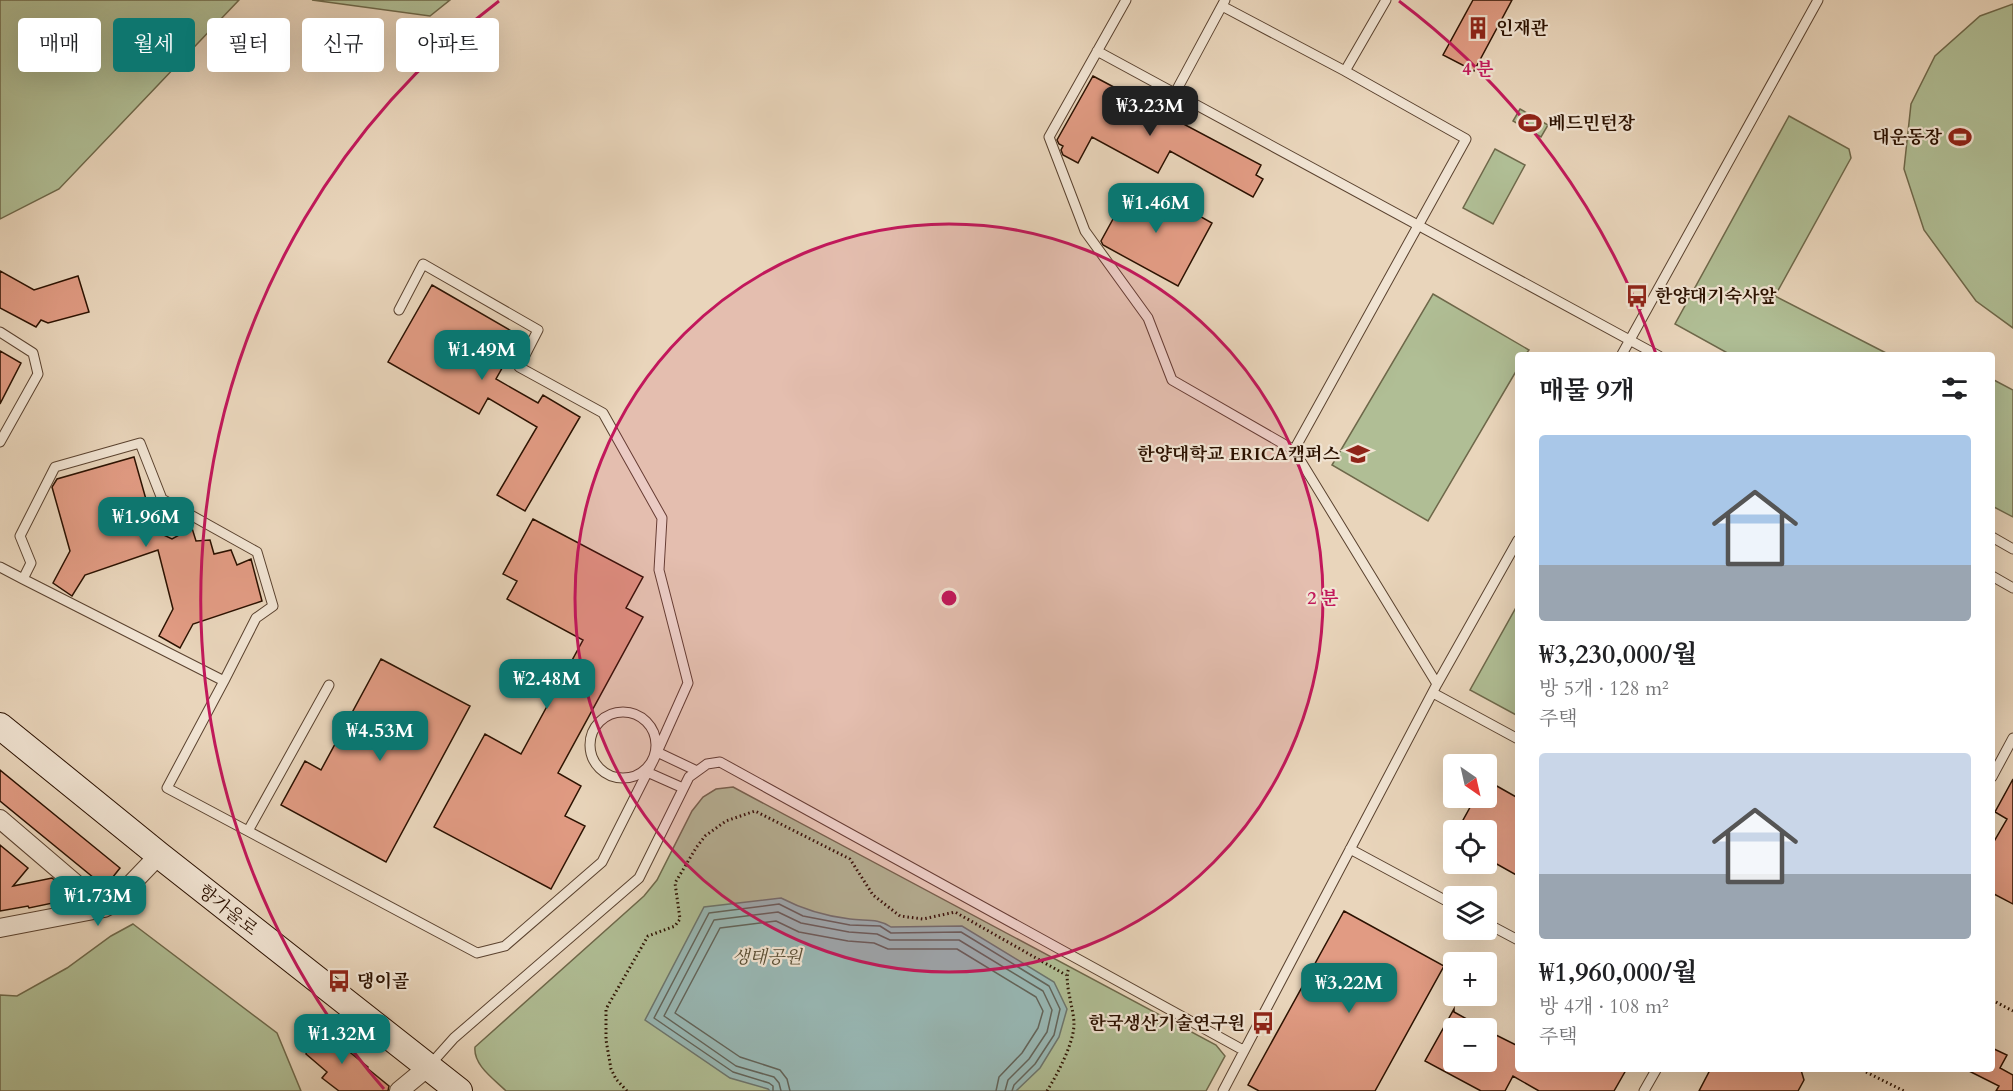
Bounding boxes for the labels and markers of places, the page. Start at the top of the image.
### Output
building icon: 인재관 [1465,15,1491,41]
place label: 인재관 [1496,16,1549,41]
pin: ₩3.23M [1101,86,1199,137]
sports icon: 베드민턴장 [1517,110,1543,136]
place label: 베드민턴장 [1548,111,1636,136]
sports icon: 대운동장 [1947,124,1973,150]
place label: 대운동장 [1872,125,1943,150]
pin: ₩1.46M [1107,183,1205,234]
bus stop icon: 한양대기숙사앞 [1624,283,1650,309]
place label: 한양대기숙사앞 [1655,284,1777,309]
pin: ₩1.49M [433,330,531,381]
school or university icon: 한양대학교 ERICA캠퍼스 [1345,441,1371,467]
place label: 한양대학교 ERICA캠퍼스 [1137,442,1341,467]
pin: ₩1.96M [97,497,195,548]
centre of rings [939,588,959,608]
pin: ₩2.48M [498,659,596,710]
pin: ₩4.53M [331,711,429,762]
pin: ₩1.73M [49,876,147,927]
pin: ₩3.22M [1300,963,1398,1014]
bus stop icon: 댕이골 [326,968,352,994]
place label: 댕이골 [357,969,410,994]
bus stop icon: 한국생산기술연구원 [1250,1010,1276,1036]
place label: 한국생산기술연구원 [1089,1011,1245,1036]
pin: ₩1.32M [293,1014,391,1065]

